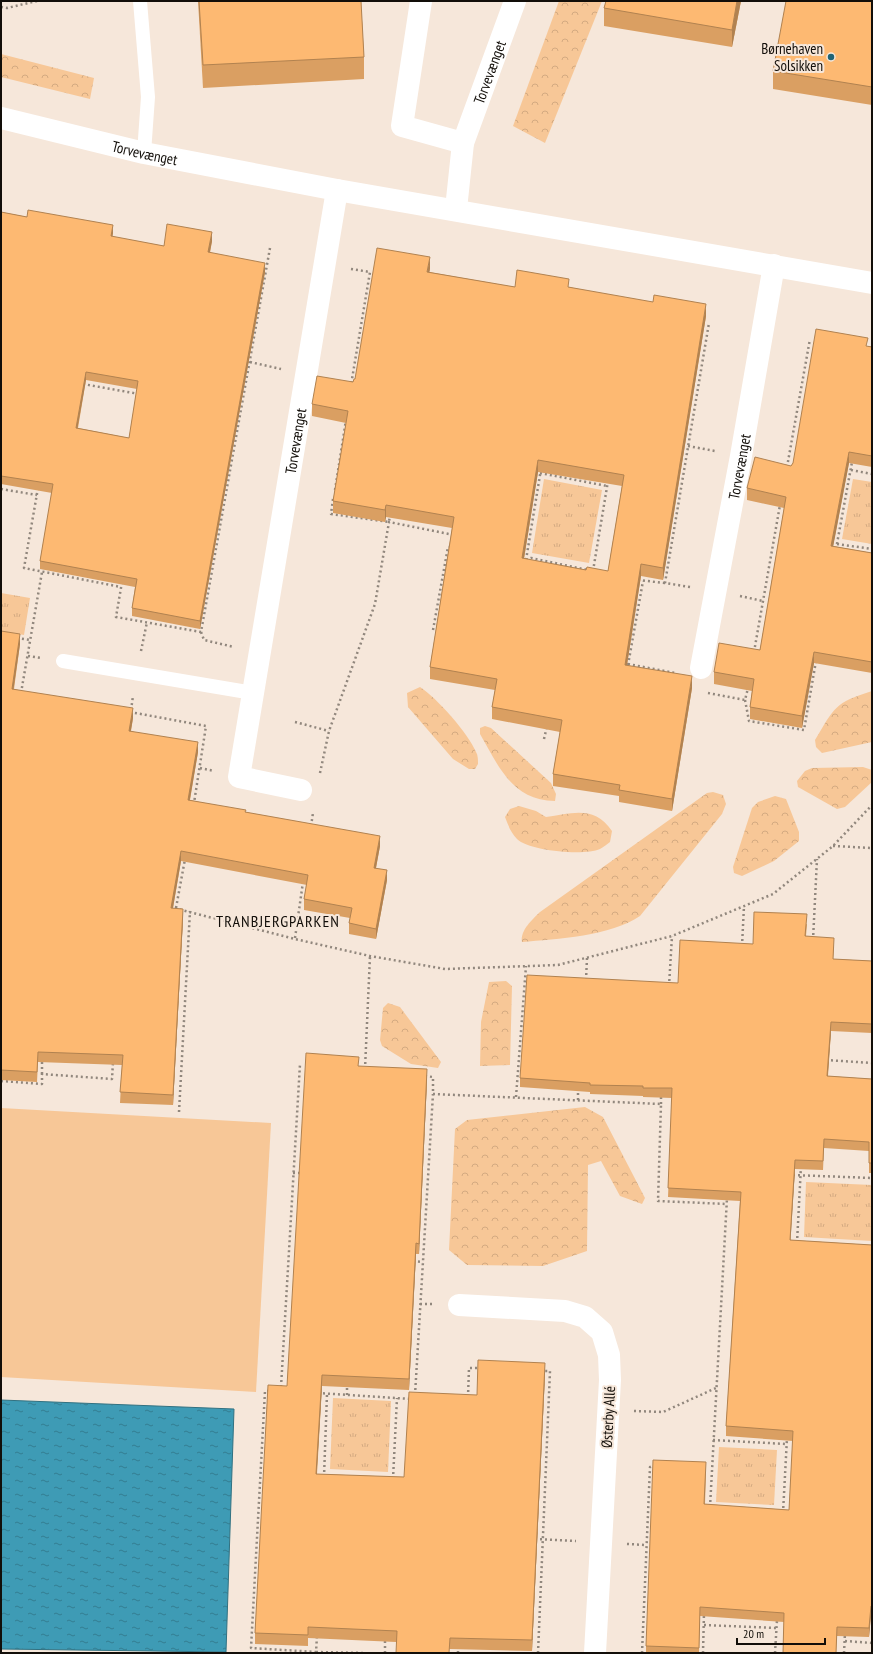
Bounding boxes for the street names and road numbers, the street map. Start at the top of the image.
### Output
street label: Torvevænget [469,38,509,106]
street label: Torvevænget [110,136,179,169]
street label: Torvevænget [280,407,310,475]
street label: Torvevænget [724,432,754,501]
street label: Østerby Allé [597,1385,619,1449]

